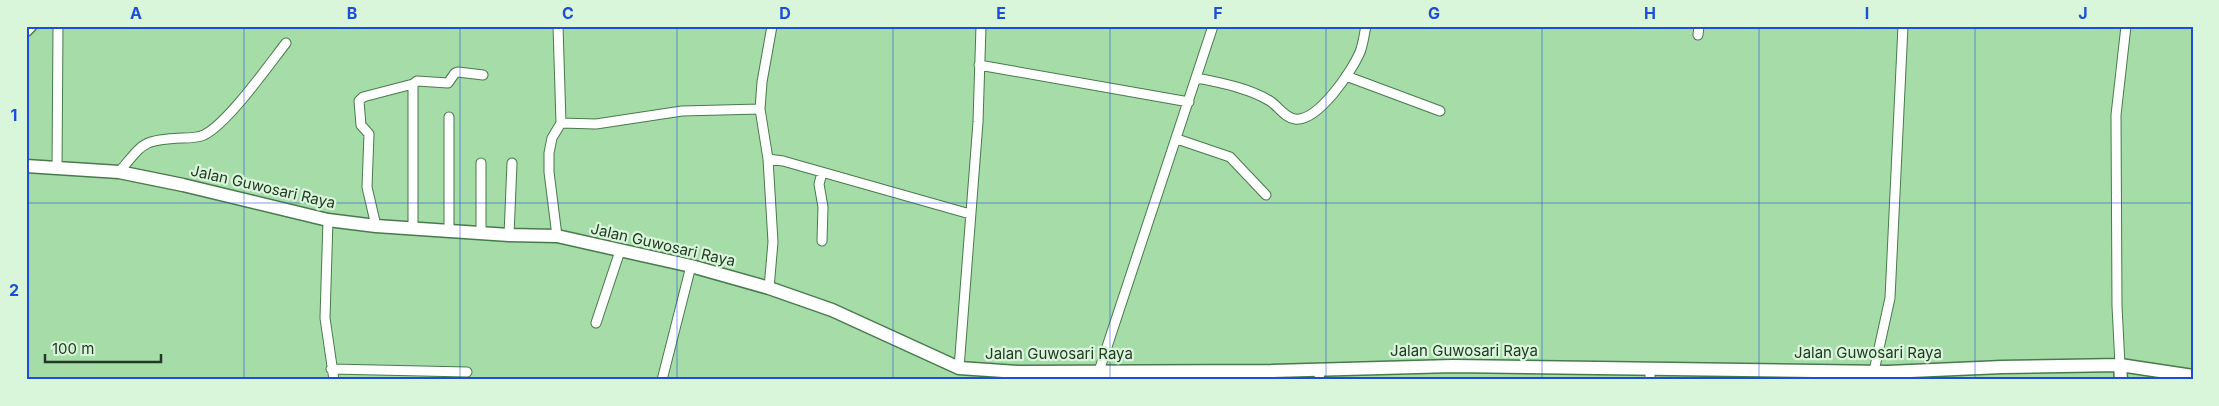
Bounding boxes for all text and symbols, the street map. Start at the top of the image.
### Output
text: A [130,3,142,23]
text: B [347,3,357,23]
text: C [562,3,574,23]
text: D [779,3,791,23]
text: E [996,3,1006,23]
text: F [1213,3,1223,23]
text: G [1428,3,1440,23]
text: H [1644,3,1656,23]
text: I [1865,3,1869,23]
text: J [2078,3,2088,23]
text: 1 [11,105,17,125]
street label: Jalan Guwosari Raya [189,161,337,212]
street label: Jalan Guwosari Raya [589,219,737,270]
text: 2 [9,280,19,300]
scale bar [45,331,161,363]
text: 100 m [52,339,94,358]
street label: Jalan Guwosari Raya [1390,341,1538,360]
street label: Jalan Guwosari Raya [1794,343,1942,362]
street label: Jalan Guwosari Raya [985,344,1133,363]

